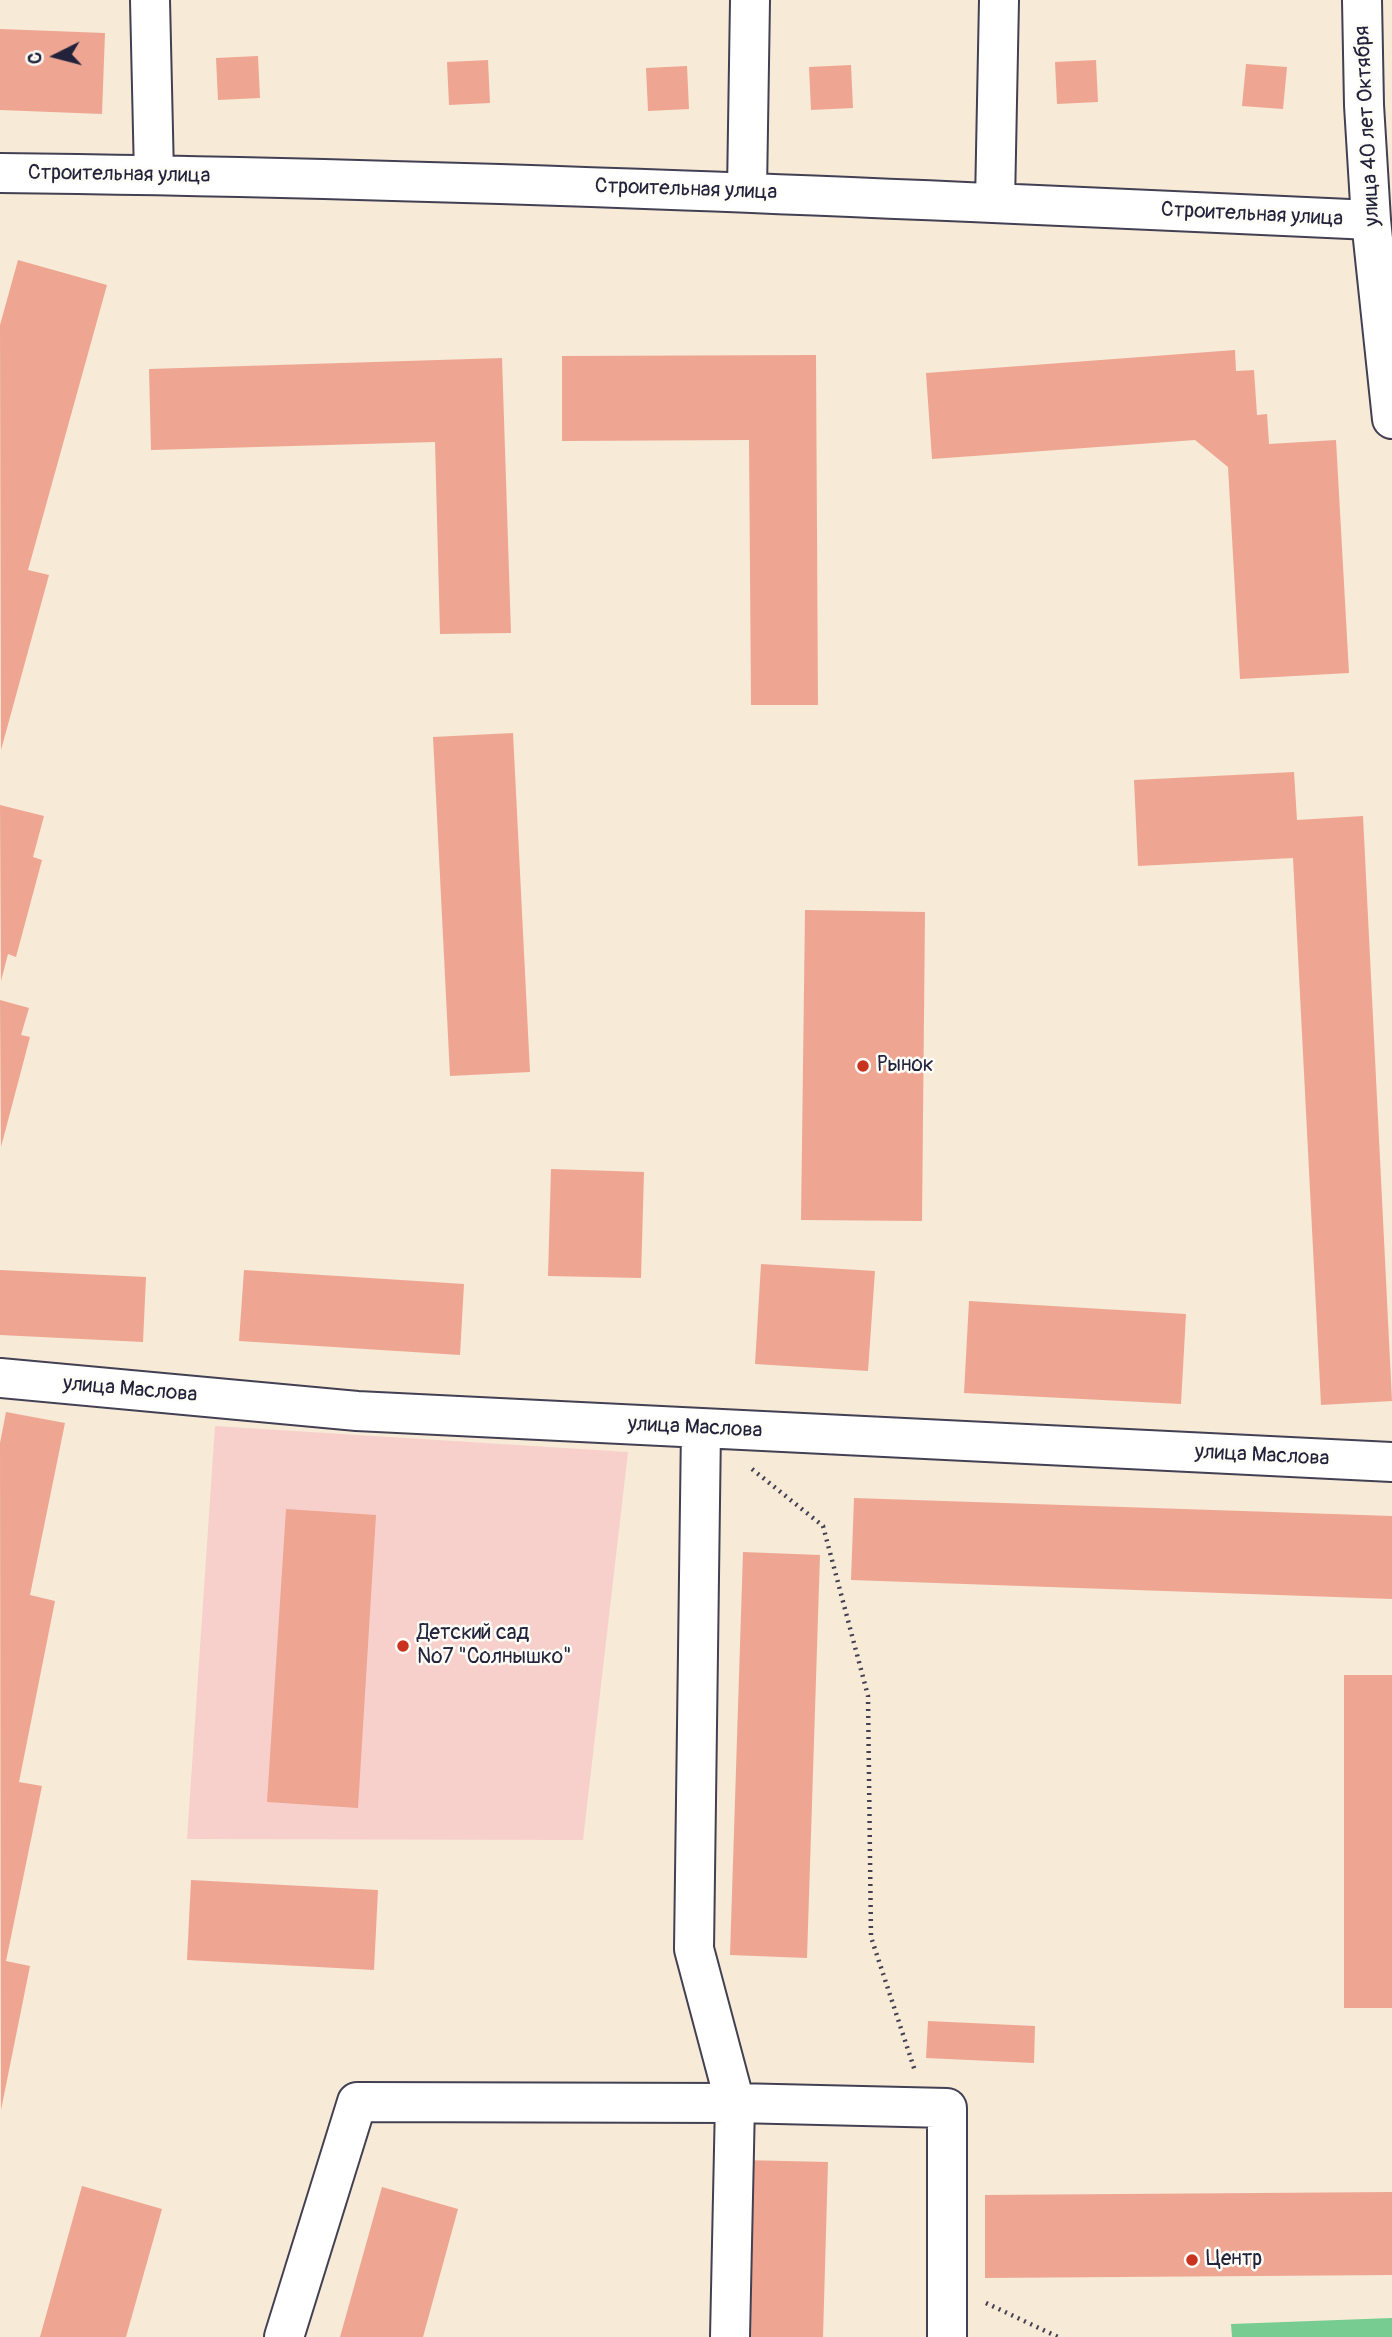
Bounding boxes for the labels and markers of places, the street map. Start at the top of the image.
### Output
place label: Рынок [877,1053,934,1079]
marker: Рынок [855,1058,871,1074]
place label: Детский сад №7 "Солнышко" [417,1621,571,1671]
marker: Детский сад №7 "Солнышко" [395,1638,411,1654]
place label: Центр [1206,2247,1262,2273]
marker: Центр [1184,2252,1200,2268]

